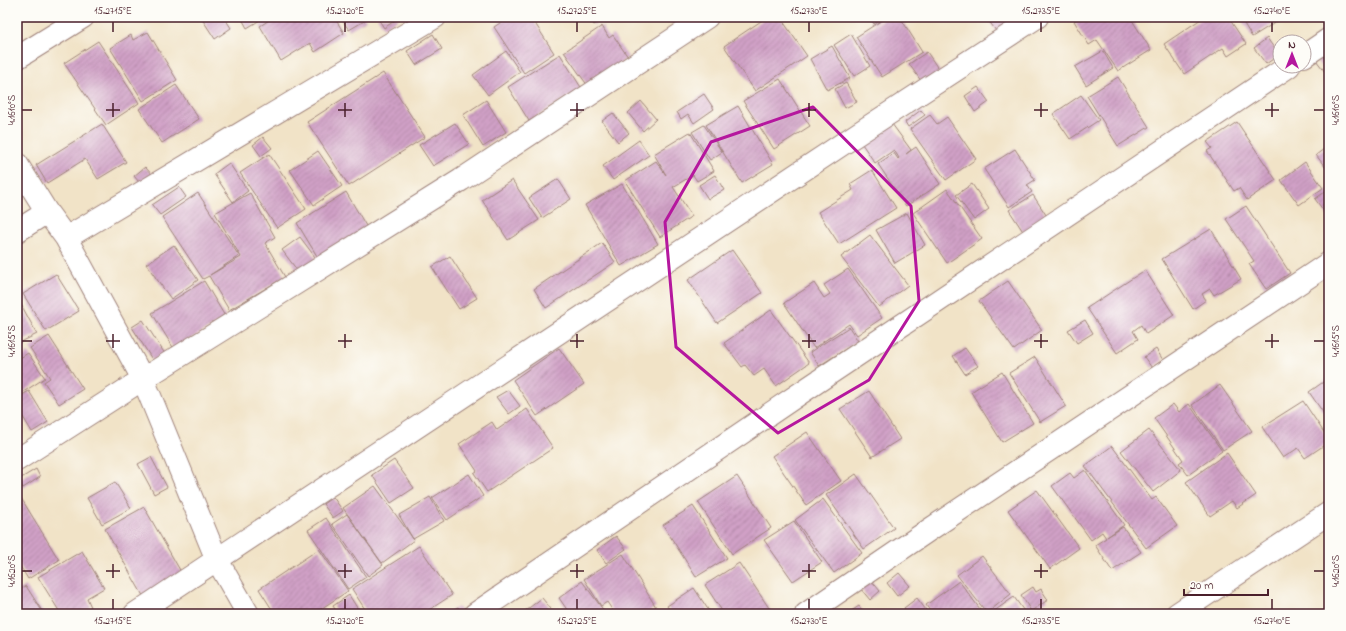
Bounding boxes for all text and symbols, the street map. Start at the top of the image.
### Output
text: 15.2715°E [94,4,132,19]
text: 15.2720°E [326,4,364,19]
text: 15.2725°E [557,4,597,19]
text: 15.2730°E [790,4,828,19]
text: 15.2735°E [1022,4,1060,19]
text: 15.2740°E [1253,4,1291,19]
north arrow [1272,34,1312,74]
text: N [1288,37,1296,53]
text: 4.1610°S [5,94,20,125]
text: 4.1610°S [1329,94,1344,125]
text: 4.1615°S [5,325,20,357]
text: 4.1615°S [1329,325,1344,357]
text: 4.1620°S [5,554,20,587]
text: 4.1620°S [1329,554,1344,587]
scale bar [1184,571,1268,597]
text: 20 m [1190,577,1213,595]
text: 15.2715°E [94,614,132,629]
text: 15.2720°E [326,614,364,629]
text: 15.2725°E [557,614,597,629]
text: 15.2730°E [790,614,828,629]
text: 15.2735°E [1022,614,1060,629]
text: 15.2740°E [1253,614,1291,629]

